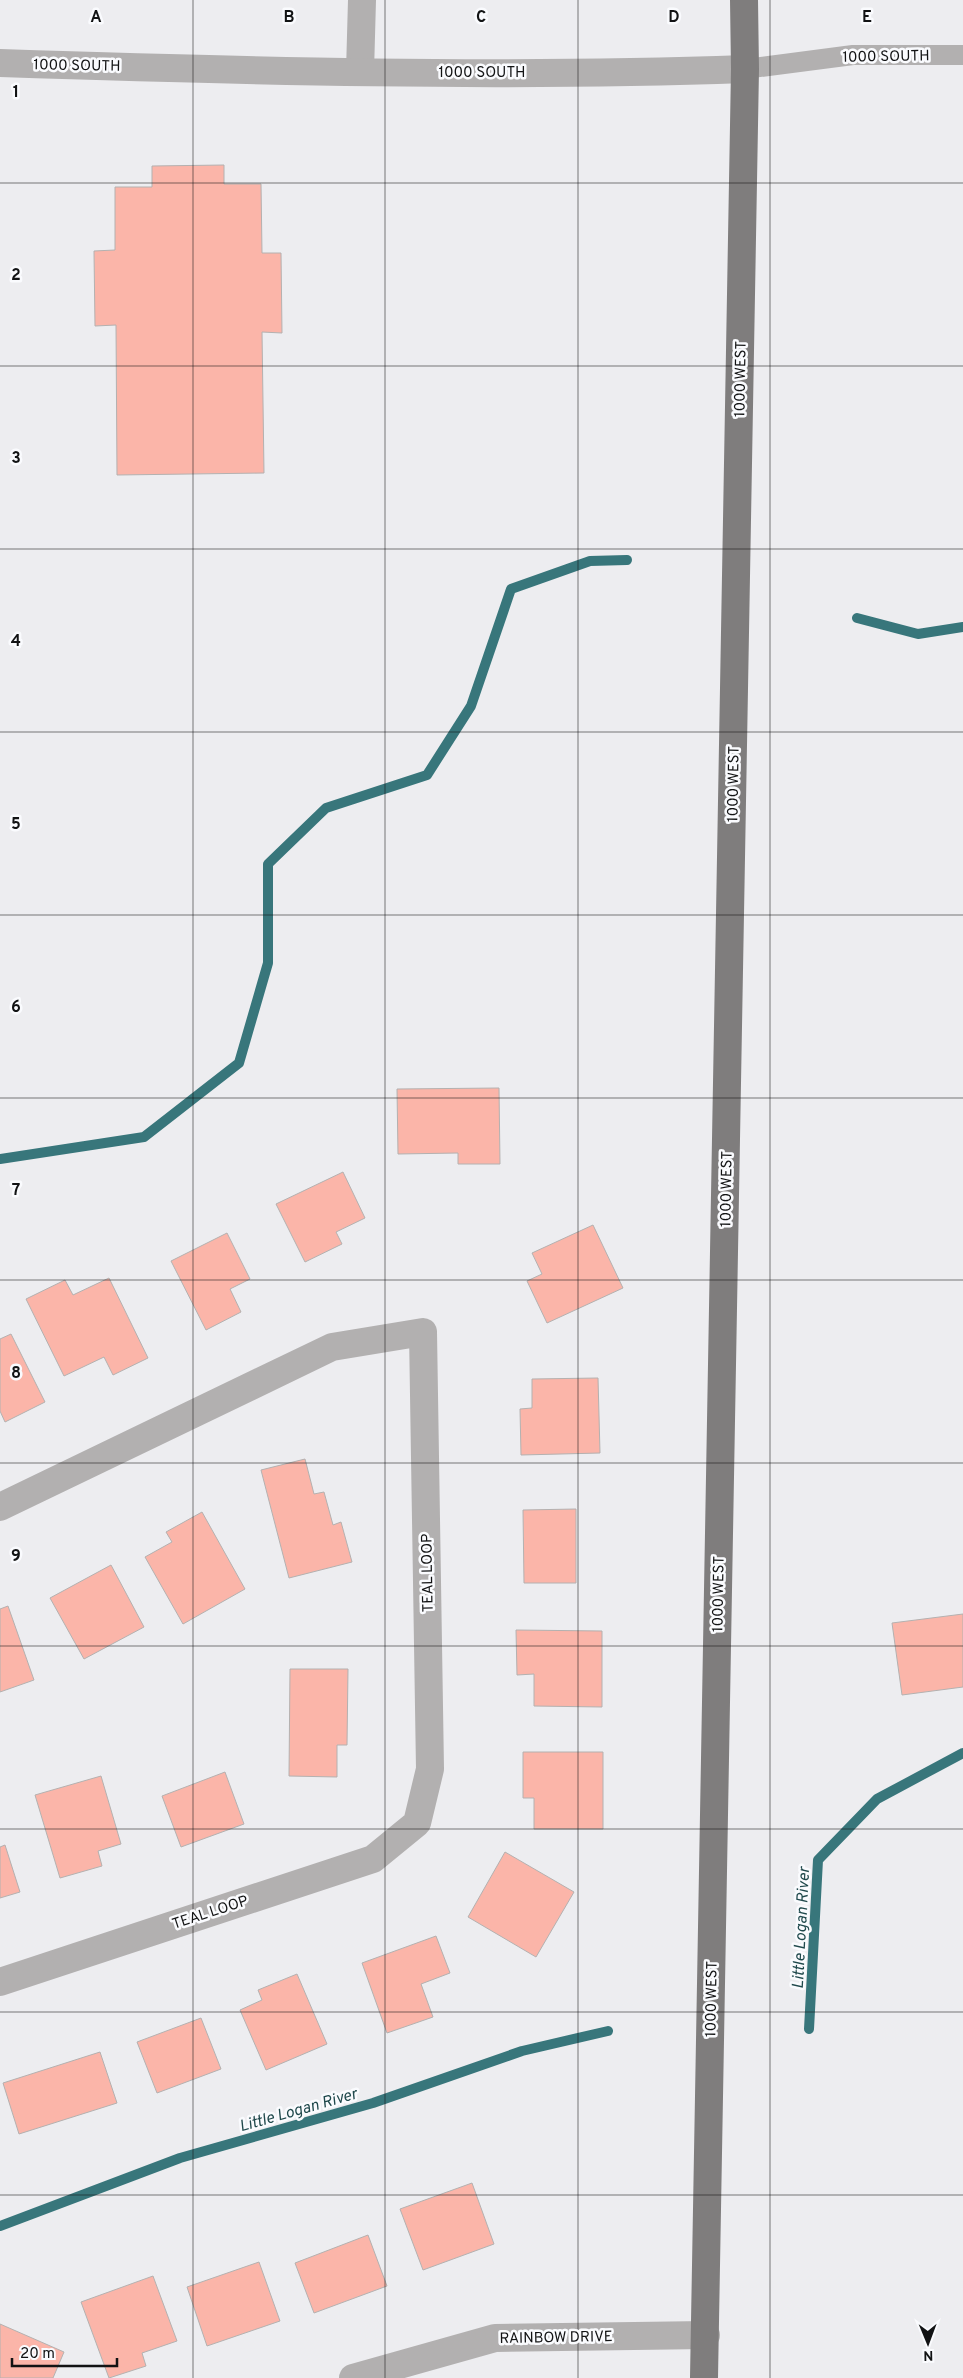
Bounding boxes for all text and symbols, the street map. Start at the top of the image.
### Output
text: A [90,8,102,28]
text: B [283,8,295,28]
text: C [476,8,486,28]
text: D [668,8,680,28]
text: E [862,8,872,28]
street label: 1000 SOUTH [842,47,930,68]
street label: 1000 SOUTH [33,56,121,77]
street label: 1000 SOUTH [438,64,526,83]
text: 1 [13,83,19,103]
text: 2 [11,266,21,286]
street label: 1000 WEST [731,341,752,417]
text: 3 [11,449,21,469]
text: 4 [11,632,21,652]
street label: 1000 WEST [724,746,745,822]
text: 5 [11,815,21,835]
text: 6 [11,998,21,1018]
street label: 1000 WEST [717,1151,738,1227]
text: 7 [12,1181,20,1201]
text: 8 [11,1364,21,1384]
street label: TEAL LOOP [418,1533,439,1613]
text: 9 [11,1547,21,1567]
street label: 1000 WEST [709,1556,730,1632]
water label: Little Logan River [789,1865,815,1989]
street label: TEAL LOOP [170,1892,251,1935]
street label: 1000 WEST [702,1961,723,2037]
water label: Little Logan River [237,2084,362,2137]
north arrow [903,2318,953,2368]
street label: RAINBOW DRIVE [499,2328,613,2349]
scale bar [12,2336,118,2368]
text: 20 m [20,2345,55,2364]
text: N [923,2346,933,2363]

